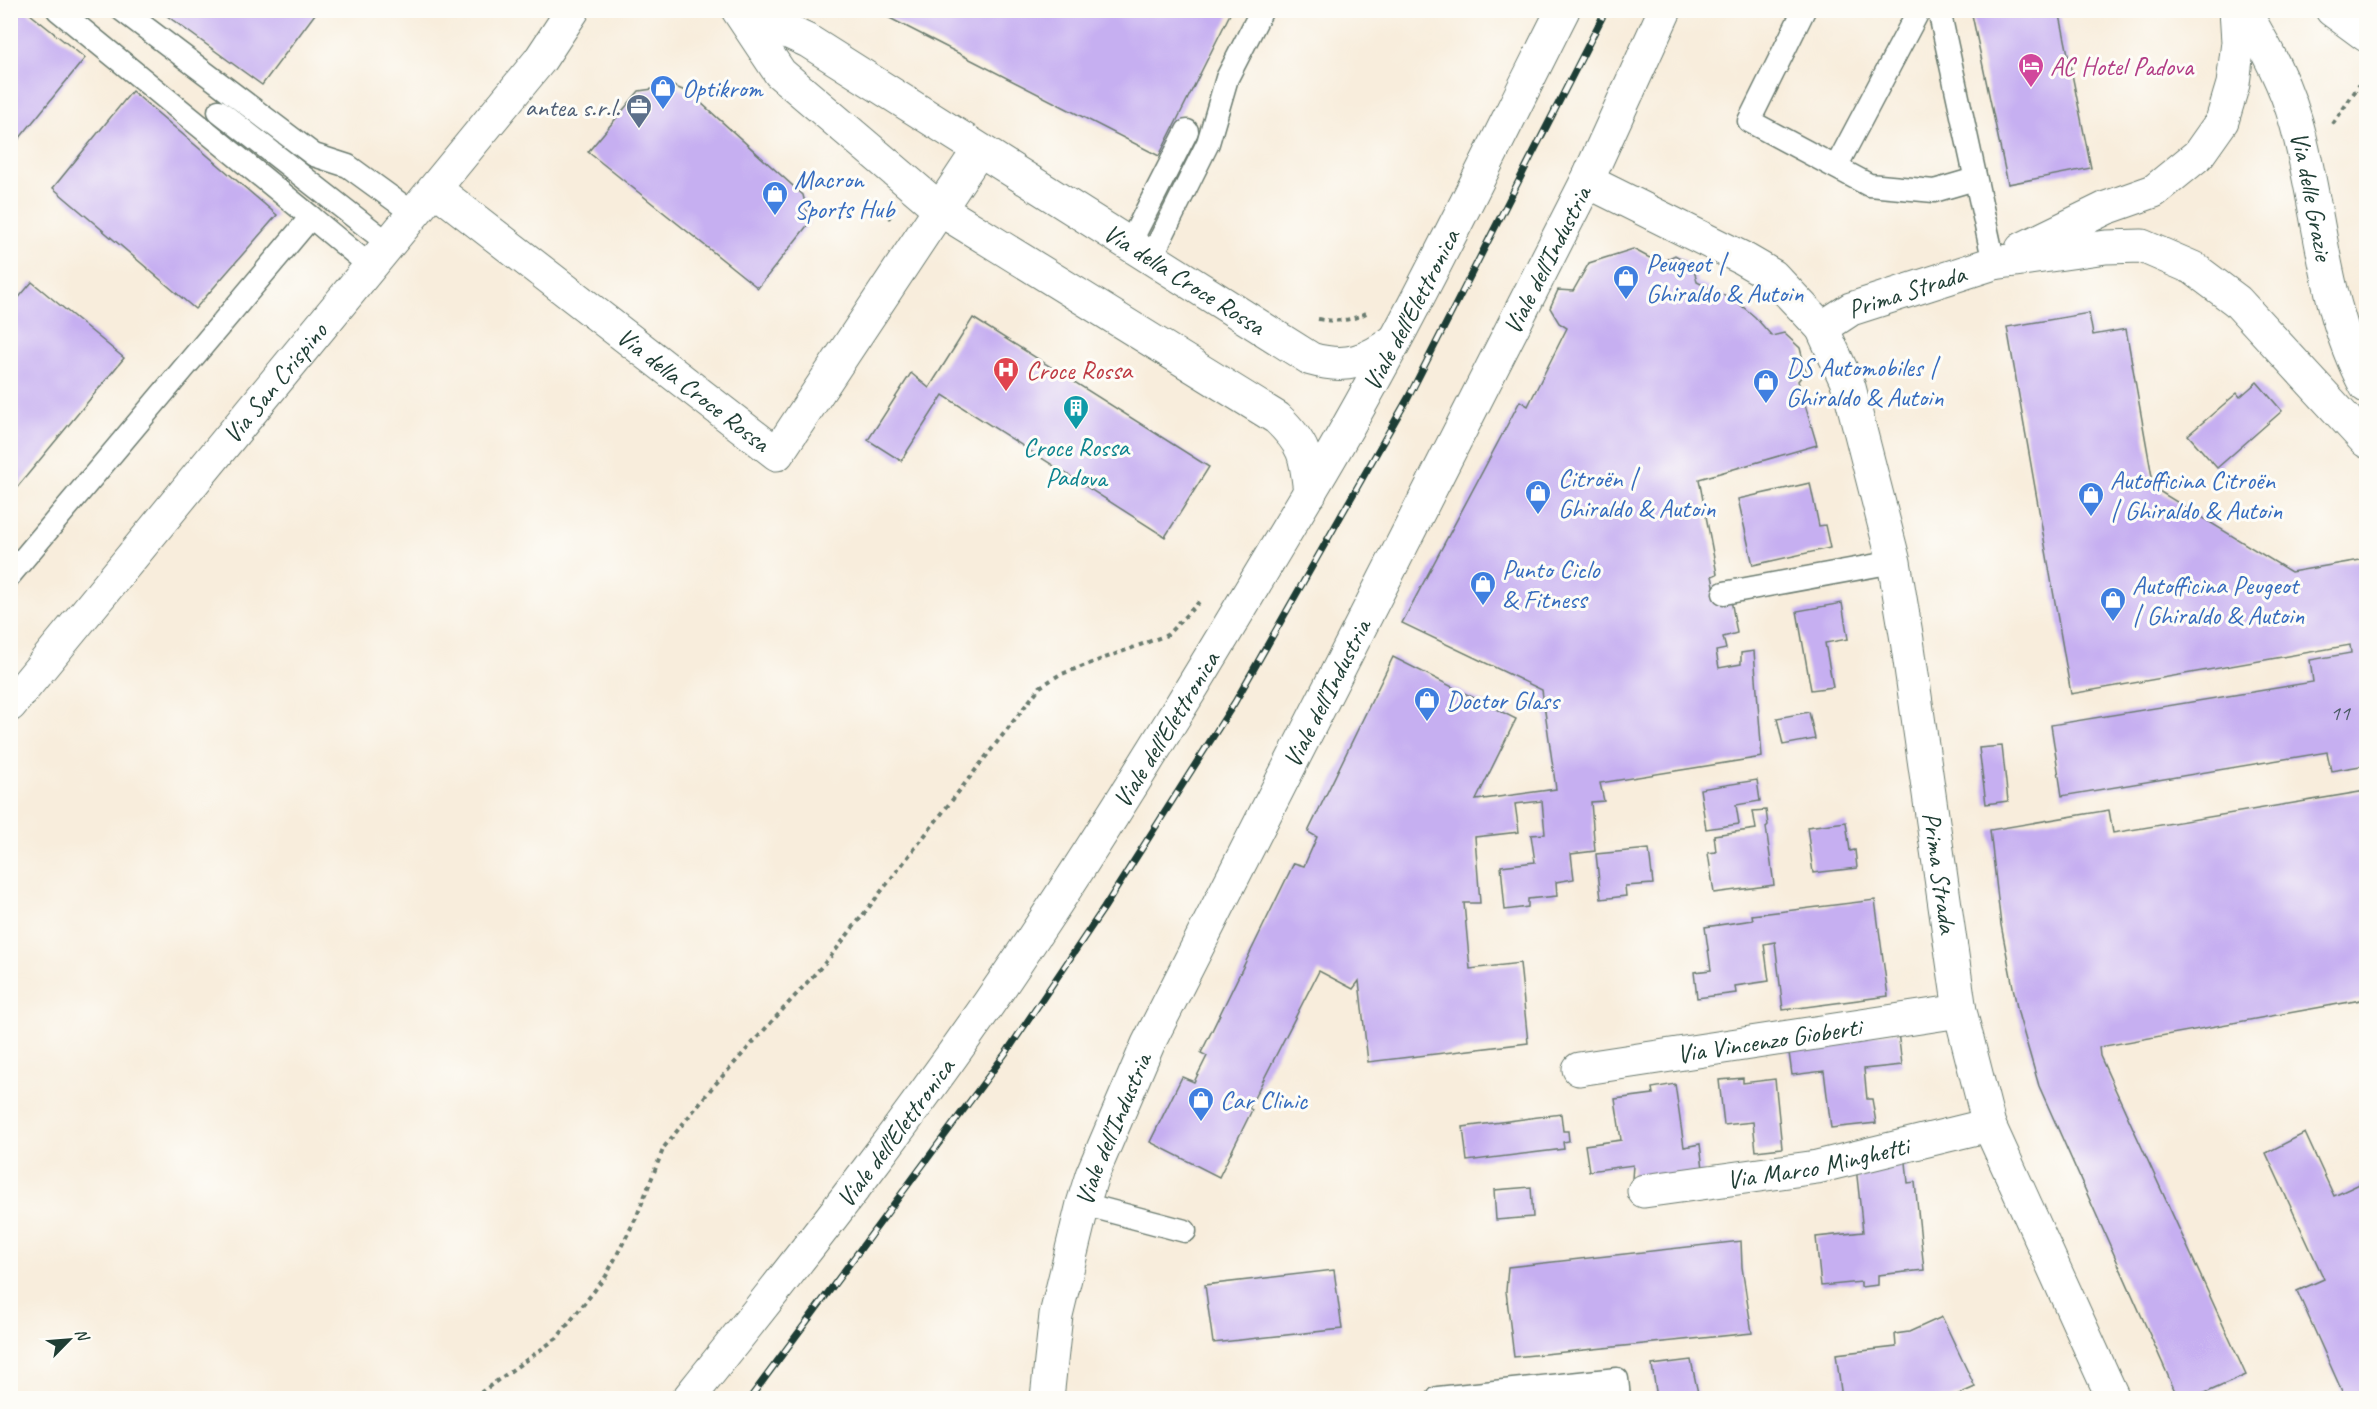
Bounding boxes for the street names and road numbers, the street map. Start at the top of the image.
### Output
street label: Via delle Grazie [2283,128,2341,266]
street label: Viale dell'Industria [1495,178,1599,340]
street label: Via della Croce Rossa [1097,216,1272,343]
street label: Viale dell'Elettronica [1355,222,1468,396]
street label: Prima Strada [1843,256,1971,326]
street label: Via San Crispino [215,314,335,450]
street label: Via della Croce Rossa [610,320,778,460]
street label: Viale dell'Industria [1275,612,1379,773]
street label: Viale dell'Elettronica [1105,644,1228,814]
street label: Prima Strada [1915,810,1965,937]
street label: Via Vincenzo Gioberti [1674,1009,1866,1070]
street label: Viale dell'Industria [1067,1046,1160,1210]
street label: Viale dell'Elettronica [829,1050,962,1214]
street label: Via Marco Minghetti [1725,1128,1915,1196]

